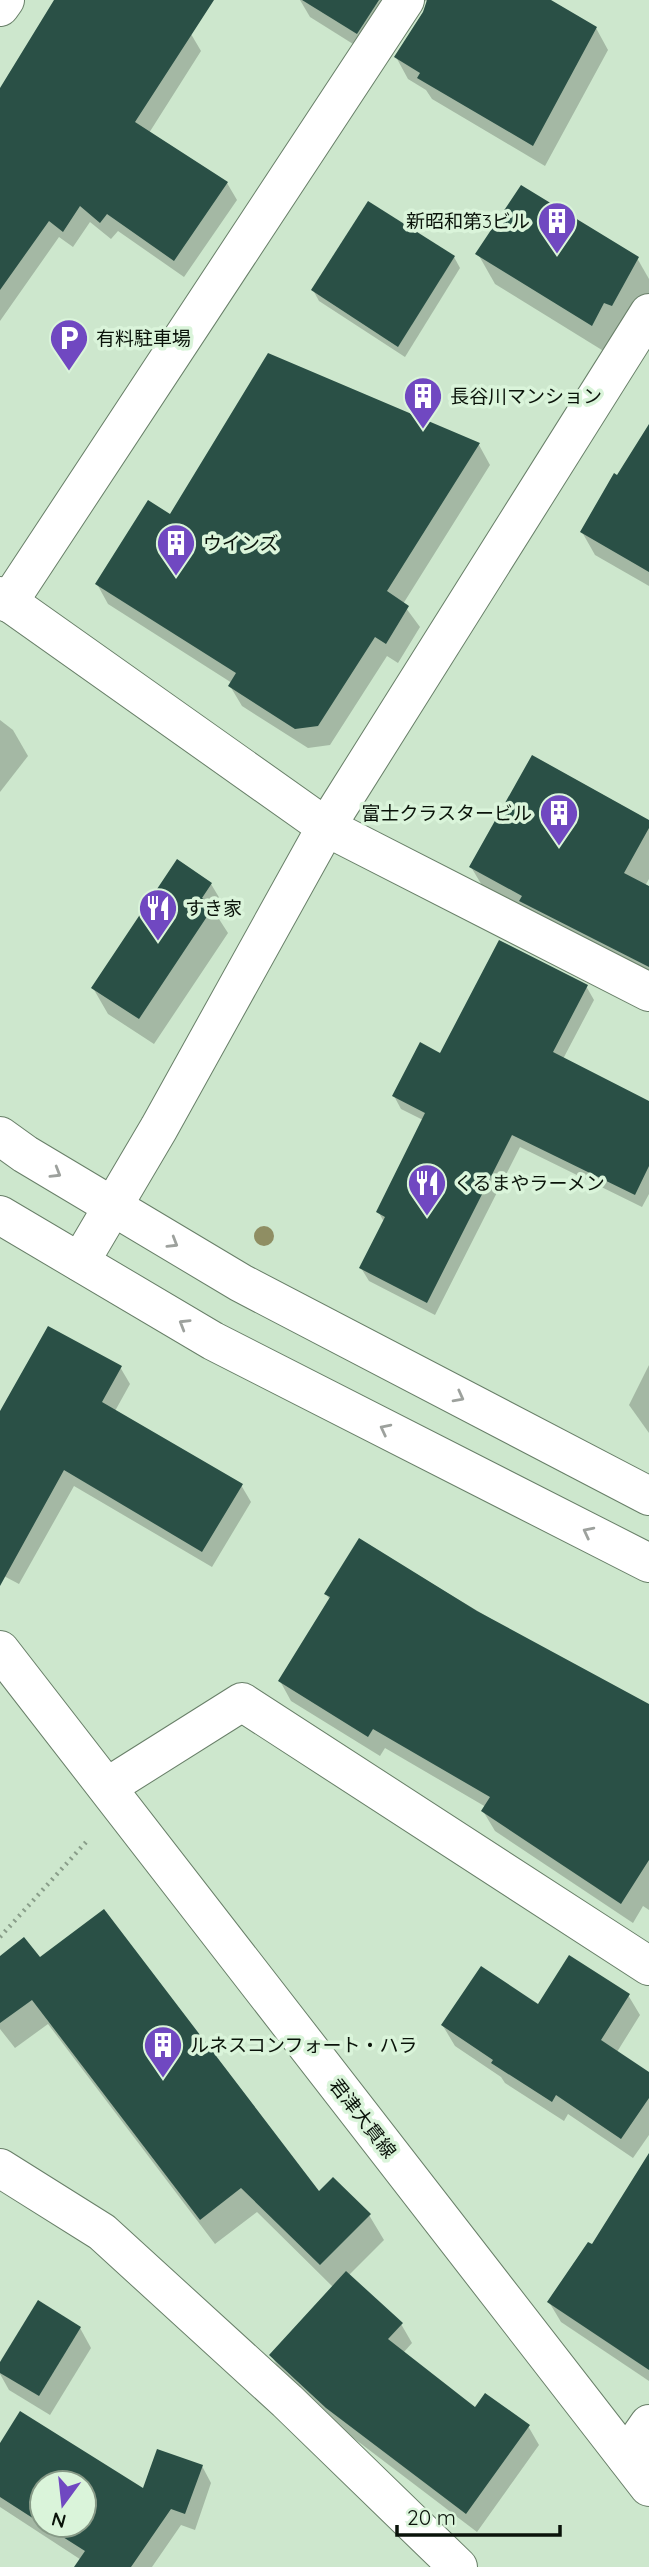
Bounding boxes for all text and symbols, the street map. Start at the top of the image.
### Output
building icon: 新昭和第3ビル [536,200,578,255]
place label: 新昭和第3ビル [406,209,530,233]
parking icon: 有料駐車場 [48,317,90,372]
place label: 有料駐車場 [96,326,191,350]
building icon: 長谷川マンション [402,375,444,430]
place label: 長谷川マンション [450,384,602,408]
building icon: ウインズ [155,522,197,577]
place label: ウインズ [203,531,279,555]
building icon: 富士クラスタービル [538,792,580,847]
place label: 富士クラスタービル [361,801,532,825]
restaurant icon: すき家 [137,887,179,942]
place label: すき家 [185,896,242,920]
restaurant icon: くるまやラーメン [406,1162,448,1217]
one-way arrow [49,1165,62,1178]
place label: くるまやラーメン [454,1171,605,1195]
one-way arrow [165,1234,178,1247]
one-way arrow [178,1319,191,1332]
one-way arrow [452,1389,464,1403]
one-way arrow [380,1423,392,1437]
one-way arrow [583,1526,595,1540]
building icon: ルネスコンフォート・ハラ [142,2024,184,2079]
place label: ルネスコンフォート・ハラ [190,2033,417,2057]
street label: 君津大貫線 [324,2073,402,2163]
north arrow [28,2469,98,2539]
scale bar [397,2494,560,2538]
text: 20 m [407,2504,456,2530]
text: N [49,2507,68,2534]

